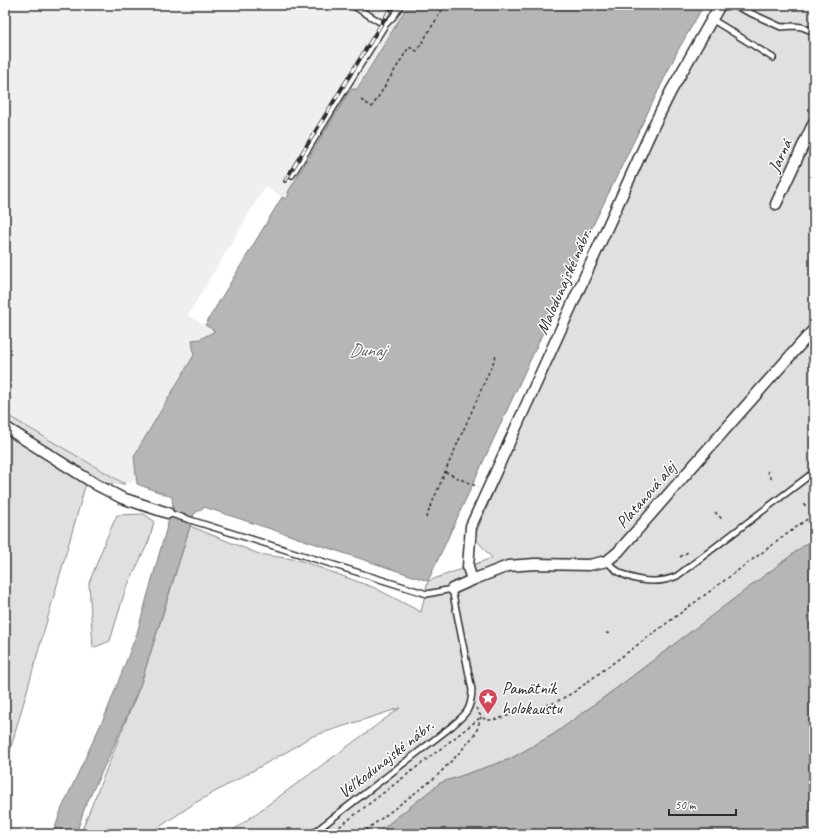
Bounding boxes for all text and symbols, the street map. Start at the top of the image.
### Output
street label: Jarná [763,135,797,177]
street label: Malodunajské nábr. [531,224,597,337]
water label: Dunaj [349,339,390,361]
street label: Platanová alej [612,456,682,532]
place label: Pamätník holokaustu [502,678,564,719]
place icon: Pamätník holokaustu [477,687,499,715]
street label: Veľkodunajské nábr. [334,715,438,803]
scale bar [669,791,736,817]
text: 50 m [675,797,697,813]

